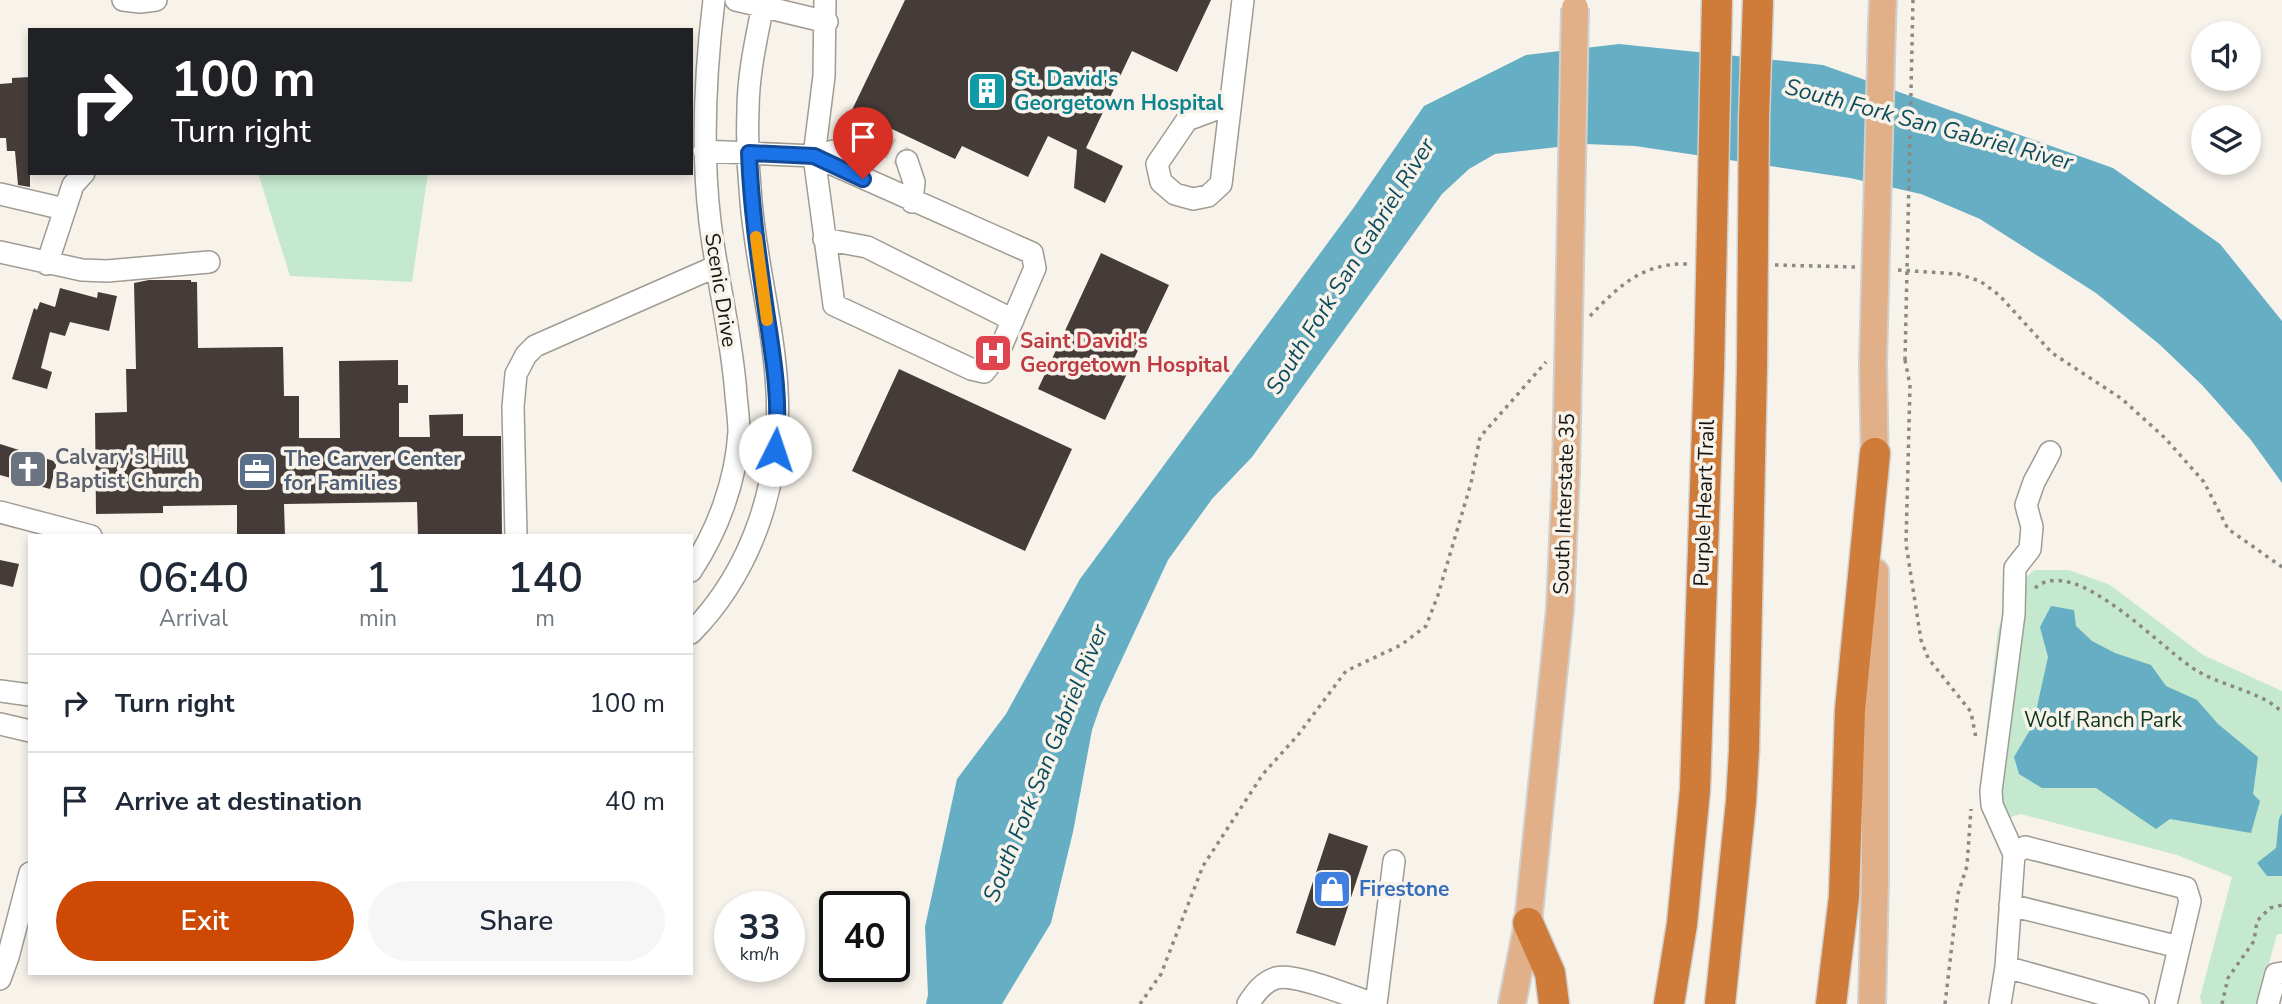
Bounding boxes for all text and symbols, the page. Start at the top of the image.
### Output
map controls [2191,21,2261,175]
button: sound [2191,21,2261,91]
text: 100 m [171,46,315,113]
icon: right [56,56,147,147]
place label: St. David's Georgetown Hospital [1014,65,1224,117]
building icon: St. David's Georgetown Hospital [966,70,1008,112]
water label: South Fork San Gabriel River [1782,71,2077,178]
button: layers [2191,105,2261,175]
pin [833,107,893,179]
text: Turn right [171,110,311,153]
icon: arrive [844,118,882,156]
water label: South Fork San Gabriel River [1259,132,1443,400]
street label: Scenic Drive [698,231,744,349]
place label: Saint David's Georgetown Hospital [1020,327,1230,379]
hospital icon: Saint David's Georgetown Hospital [972,332,1014,374]
position arrow [738,413,812,487]
street label: South Interstate 35 [1547,413,1581,595]
street label: Purple Heart Trail [1687,418,1721,587]
place label: Calvary's Hill Baptist Church [55,443,200,495]
place label: The Carver Center for Families [284,445,462,497]
church icon: Calvary's Hill Baptist Church [7,448,49,490]
office icon: The Carver Center for Families [236,450,278,492]
text: 06:40 [138,550,249,607]
text: 1 [365,550,391,607]
text: 140 [507,550,583,607]
text: Arrival [159,603,228,634]
text: min [359,603,397,634]
text: m [535,603,555,634]
water label: South Fork San Gabriel River [976,619,1116,906]
icon: right [56,684,94,722]
text: Turn right [115,686,234,721]
text: 100 m [589,686,665,721]
park label: Wolf Ranch Park [2024,706,2183,734]
icon: arrive [56,782,94,820]
text: Arrive at destination [115,784,362,819]
text: 40 m [605,784,665,819]
shop icon: Firestone [1311,868,1353,910]
place label: Firestone [1359,875,1449,903]
button: Exit [56,881,354,961]
button: Share [368,881,665,961]
speed limit sign: 40 [819,891,910,982]
text: 33 [738,904,781,951]
text: km/h [740,942,779,966]

